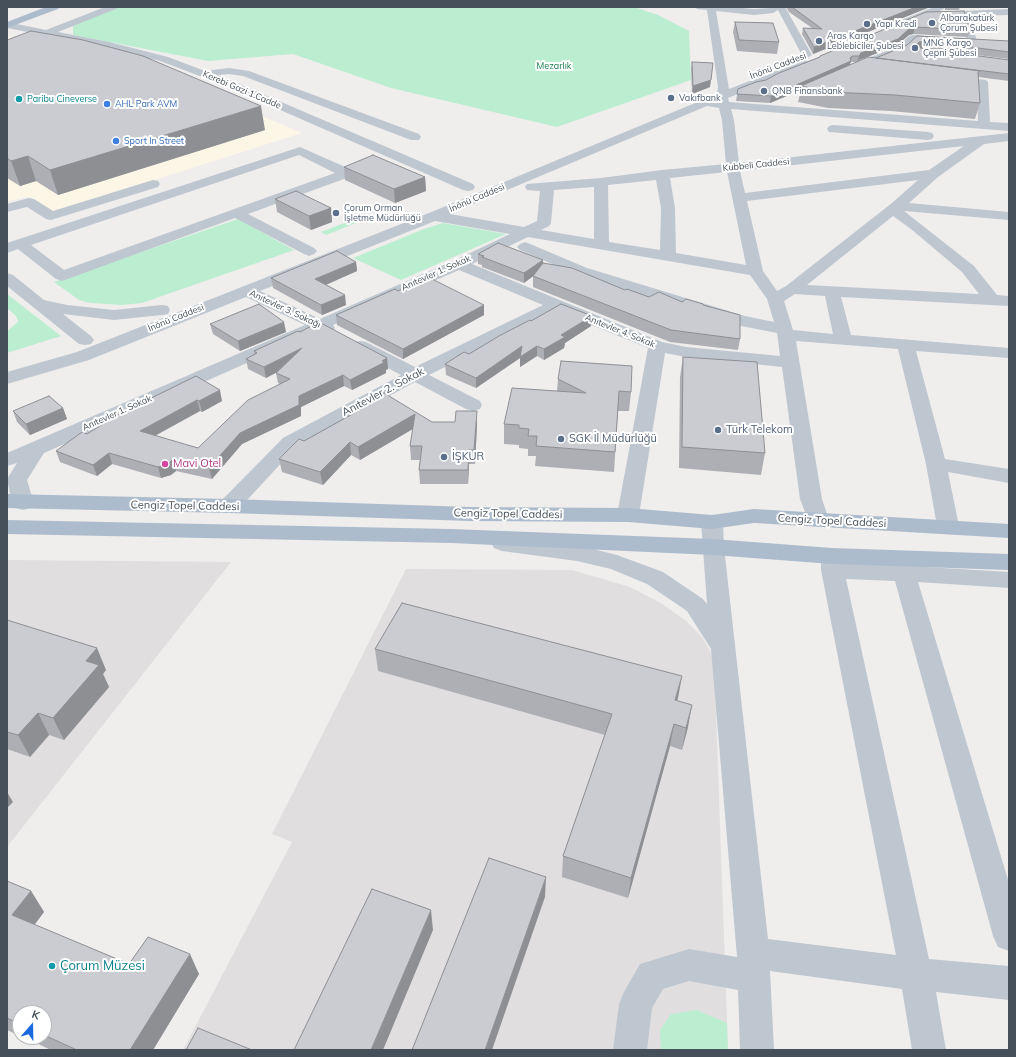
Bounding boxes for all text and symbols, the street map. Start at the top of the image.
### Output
place label: Albarakatürk Çorum Şubesi [940,13,997,34]
marker: Albarakatürk Çorum Şubesi [927,18,937,28]
marker: Yapı Kredi [862,19,872,29]
place label: Yapı Kredi [875,19,916,29]
place label: Aras Kargo Leblebiciler Şubesi [827,31,904,52]
marker: Aras Kargo Leblebiciler Şubesi [814,36,824,46]
place label: MNG Kargo Çepni Şubesi [923,38,977,59]
marker: MNG Kargo Çepni Şubesi [910,43,920,53]
street label: İnönü Caddesi [748,50,808,82]
park label: Mezarlık [537,61,571,71]
street label: Kerebi Gazi 1.Cadde [201,69,283,111]
marker: QNB Finansbank [759,86,769,96]
place label: QNB Finansbank [772,86,842,96]
marker: Vakıfbank [666,93,676,103]
place label: Vakıfbank [679,93,721,103]
marker: Paribu Cineverse [14,94,24,104]
place label: Paribu Cineverse [27,94,97,104]
marker: AHL Park AVM [102,99,112,109]
place label: AHL Park AVM [115,99,177,109]
marker: Sport In Street [111,136,121,146]
place label: Sport In Street [124,136,184,146]
street label: Kubbeli Caddesi [722,156,790,174]
street label: İnönü Caddesi [448,181,506,215]
place label: Çorum Orman İşletme Müdürlüğü [344,203,421,224]
marker: Çorum Orman İşletme Müdürlüğü [331,208,341,218]
street label: Anıtevler 1. Sokak [400,253,472,293]
street label: Anıtevler 3. Sokağı [248,288,322,330]
street label: İnönü Caddesi [146,302,206,334]
street label: Anıtevler 4. Sokak [583,312,657,350]
street label: Anıtevler 2. Sokak [340,365,426,419]
street label: Anıtevler 1. Sokak [81,393,153,433]
place label: Türk Telekom [726,423,793,437]
marker: Türk Telekom [713,425,723,435]
place label: SGK İl Müdürlüğü [569,432,657,446]
marker: SGK İl Müdürlüğü [556,434,566,444]
place label: İŞKUR [452,450,484,464]
marker: İŞKUR [439,452,449,462]
place label: Mavi Otel [173,457,221,471]
marker: Mavi Otel [160,459,170,469]
street label: Cengiz Topel Caddesi [131,498,239,514]
street label: Cengiz Topel Caddesi [454,506,562,522]
street label: Cengiz Topel Caddesi [777,512,887,530]
place label: Çorum Müzesi [60,958,145,974]
marker: Çorum Müzesi [47,961,57,971]
north arrow [12,1005,52,1045]
text: K [30,1007,42,1022]

